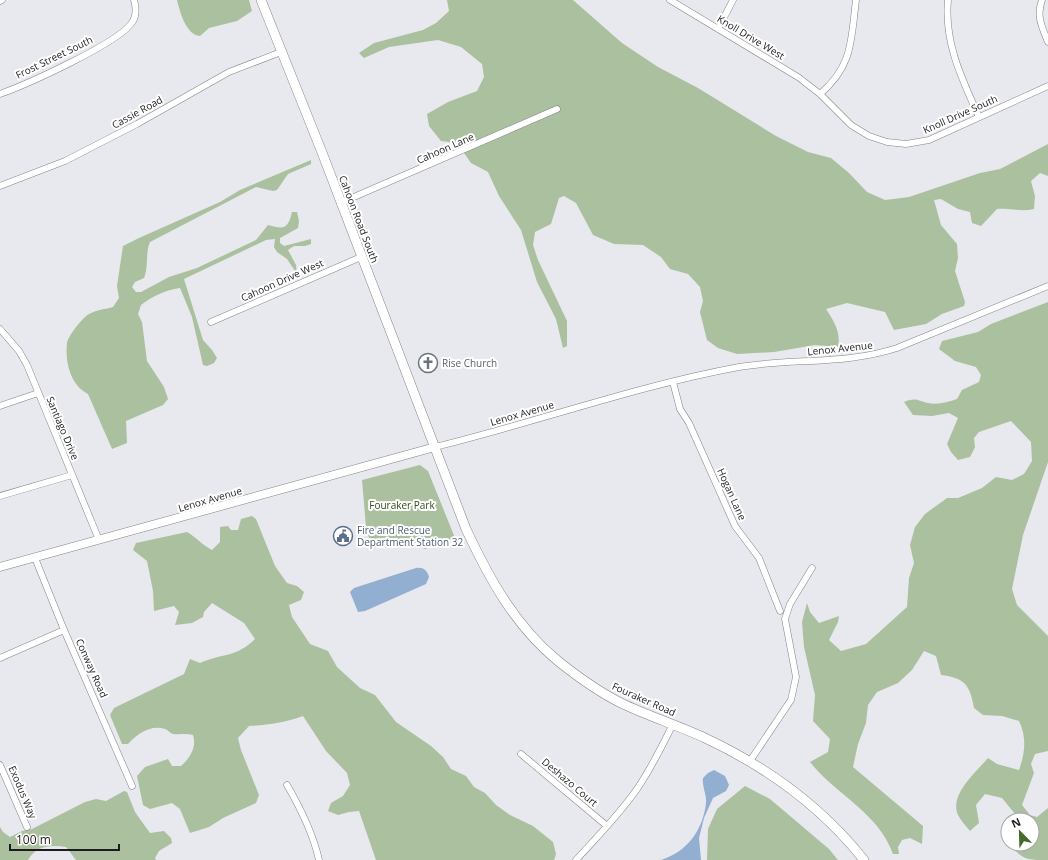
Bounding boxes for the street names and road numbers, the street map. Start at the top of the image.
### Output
street label: Knoll Drive West [715,11,788,63]
street label: Frost Street South [13,32,95,82]
street label: Knoll Drive South [920,91,1000,137]
street label: Cassie Road [109,92,165,132]
street label: Cahoon Lane [414,129,476,167]
street label: Cahoon Road South [336,173,382,265]
street label: Cahoon Drive West [238,255,326,304]
street label: Lenox Avenue [807,338,874,358]
street label: Santiago Drive [43,394,83,462]
street label: Lenox Avenue [489,397,556,429]
street label: Hogan Lane [714,466,750,523]
street label: Lenox Avenue [177,483,244,515]
street label: Conway Road [73,636,111,700]
street label: Fouraker Road [610,679,678,719]
street label: Deshazo Court [539,755,601,810]
street label: Exodus Way [6,763,41,822]

